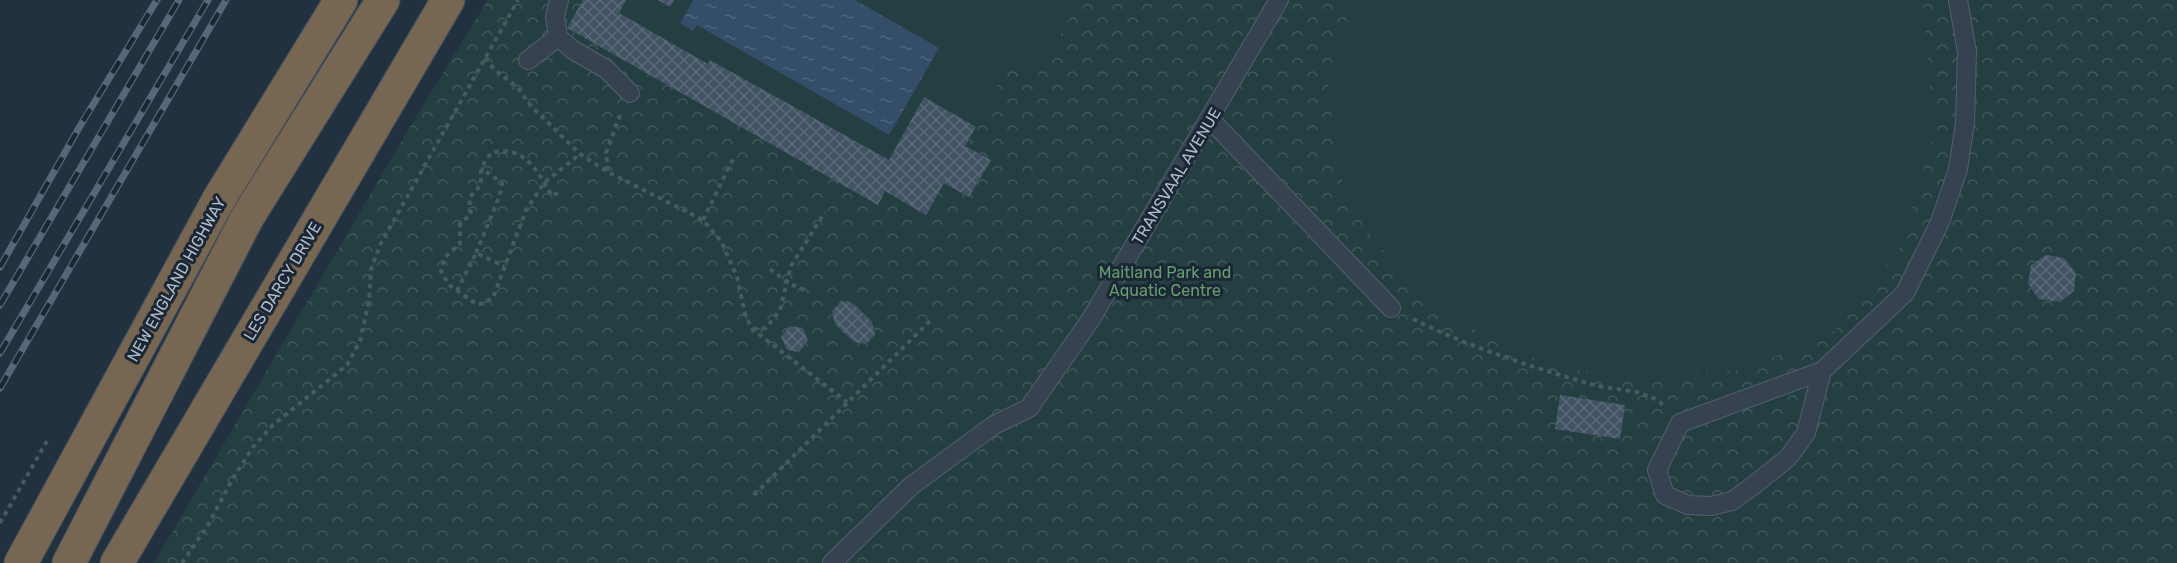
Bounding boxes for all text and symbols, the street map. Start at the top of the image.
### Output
street label: TRANSVAAL AVENUE [1128,104,1225,248]
street label: NEW ENGLAND HIGHWAY [123,194,230,365]
street label: LES DARCY DRIVE [240,219,325,344]
park label: Maitland Park and Aquatic Centre [1099,263,1231,300]

